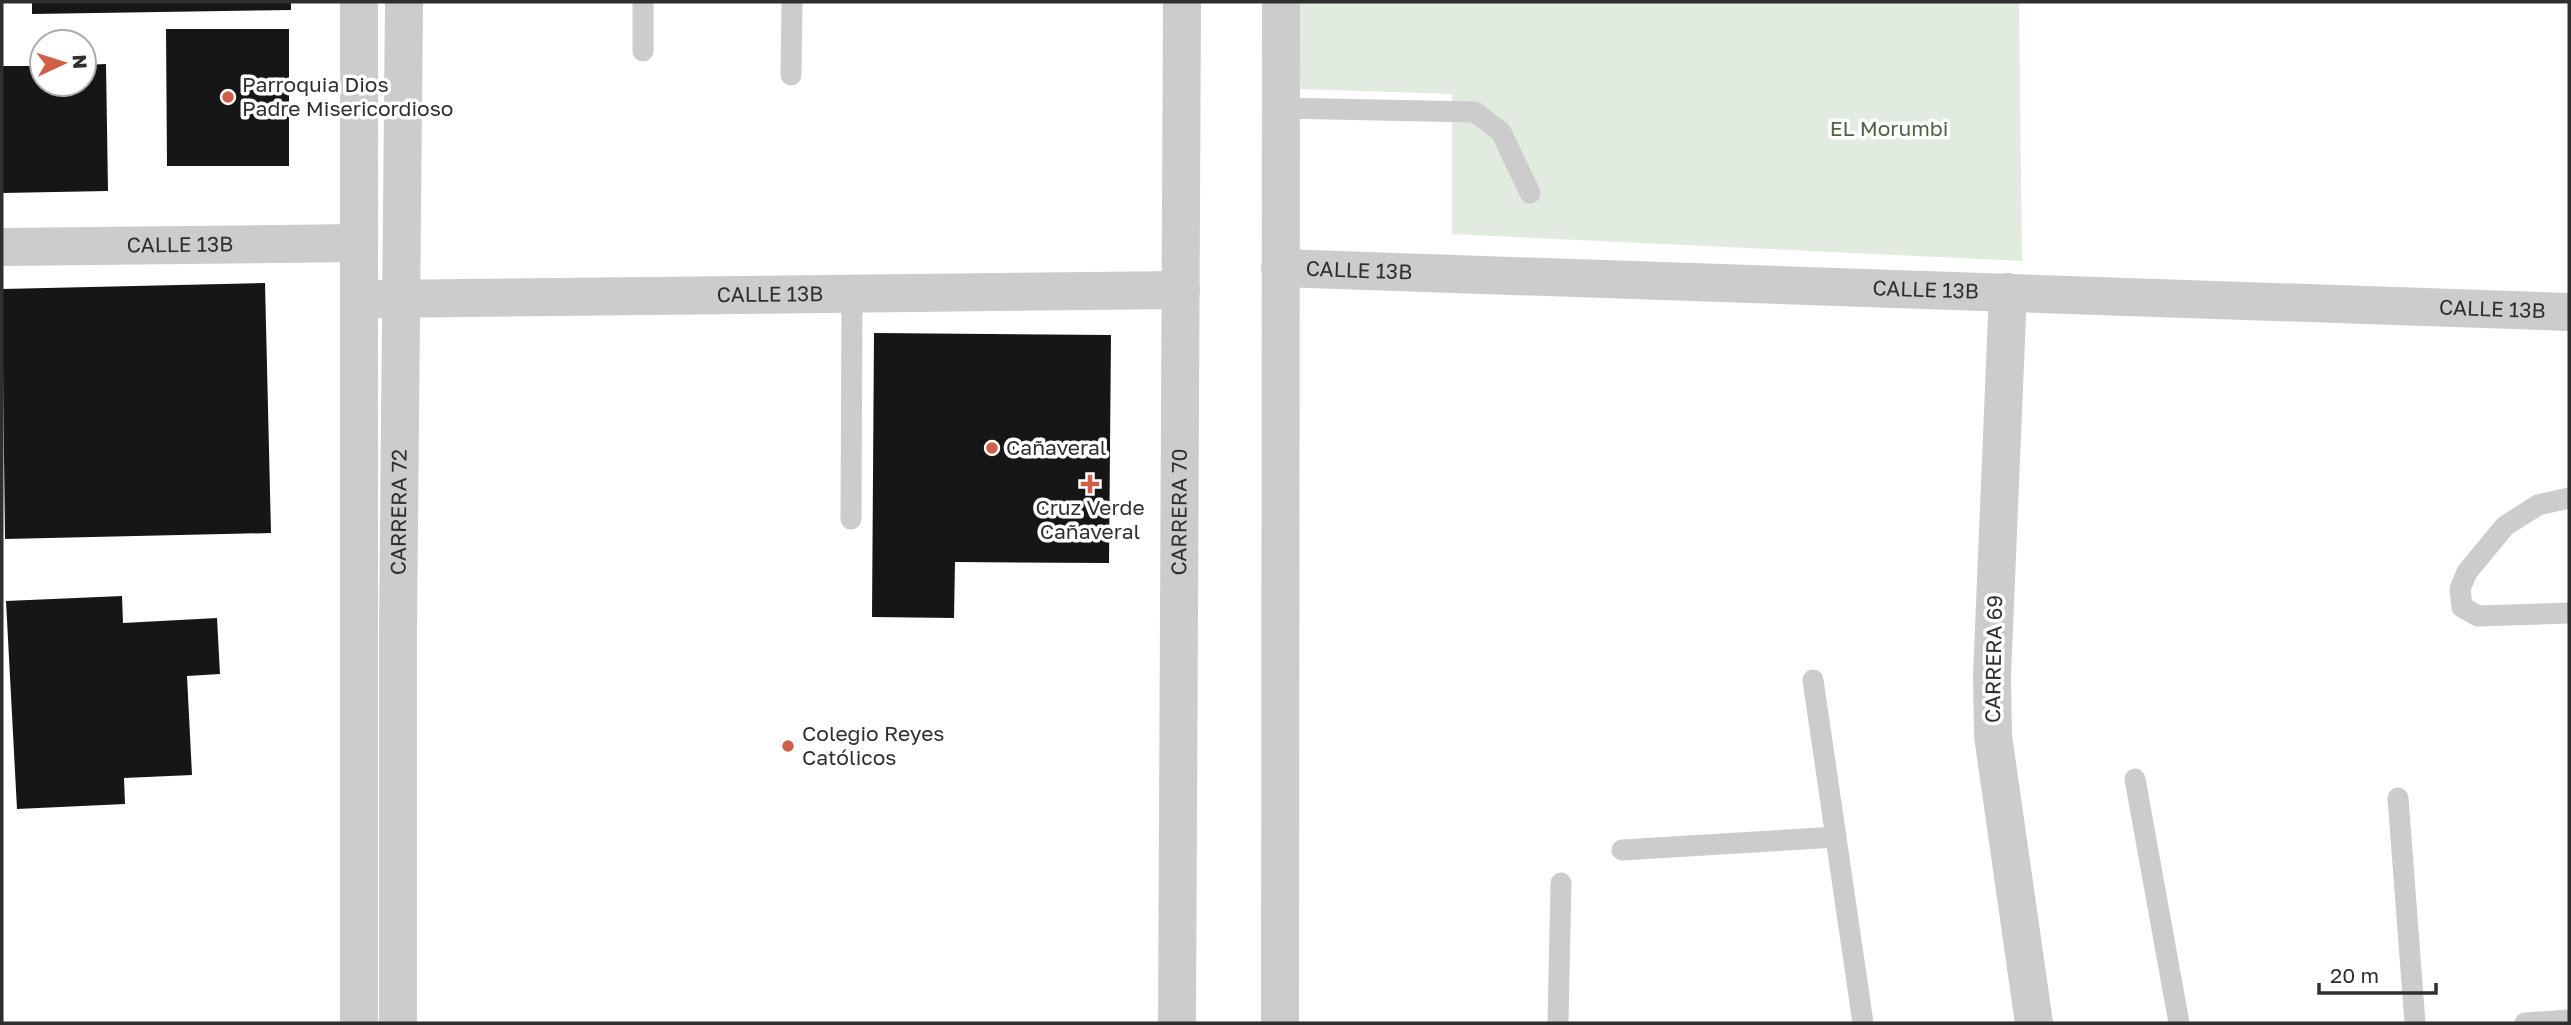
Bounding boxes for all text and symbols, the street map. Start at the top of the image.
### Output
north arrow [28,28,98,98]
text: N [68,54,92,70]
place label: Parroquia Dios Padre Misericordioso [242,71,453,121]
marker: Parroquia Dios Padre Misericordioso [220,89,236,105]
park label: EL Morumbi [1830,115,1948,141]
street label: CALLE 13B [127,230,233,258]
street label: CALLE 13B [1305,255,1413,285]
street label: CALLE 13B [1872,274,1979,304]
street label: CALLE 13B [717,280,823,307]
street label: CALLE 13B [2439,294,2546,323]
place label: Cañaveral [1006,434,1107,460]
marker: Cañaveral [984,440,1000,456]
street label: CARRERA 70 [1165,448,1192,576]
street label: CARRERA 72 [385,449,412,575]
marker: Cruz Verde Cañaveral [1082,476,1098,492]
place label: Cruz Verde Cañaveral [1035,494,1145,544]
street label: CARRERA 69 [1979,595,2007,723]
place label: Colegio Reyes Católicos [802,720,944,770]
marker: Colegio Reyes Católicos [780,738,796,754]
scale bar [2319,951,2436,995]
text: 20 m [2330,962,2379,988]

